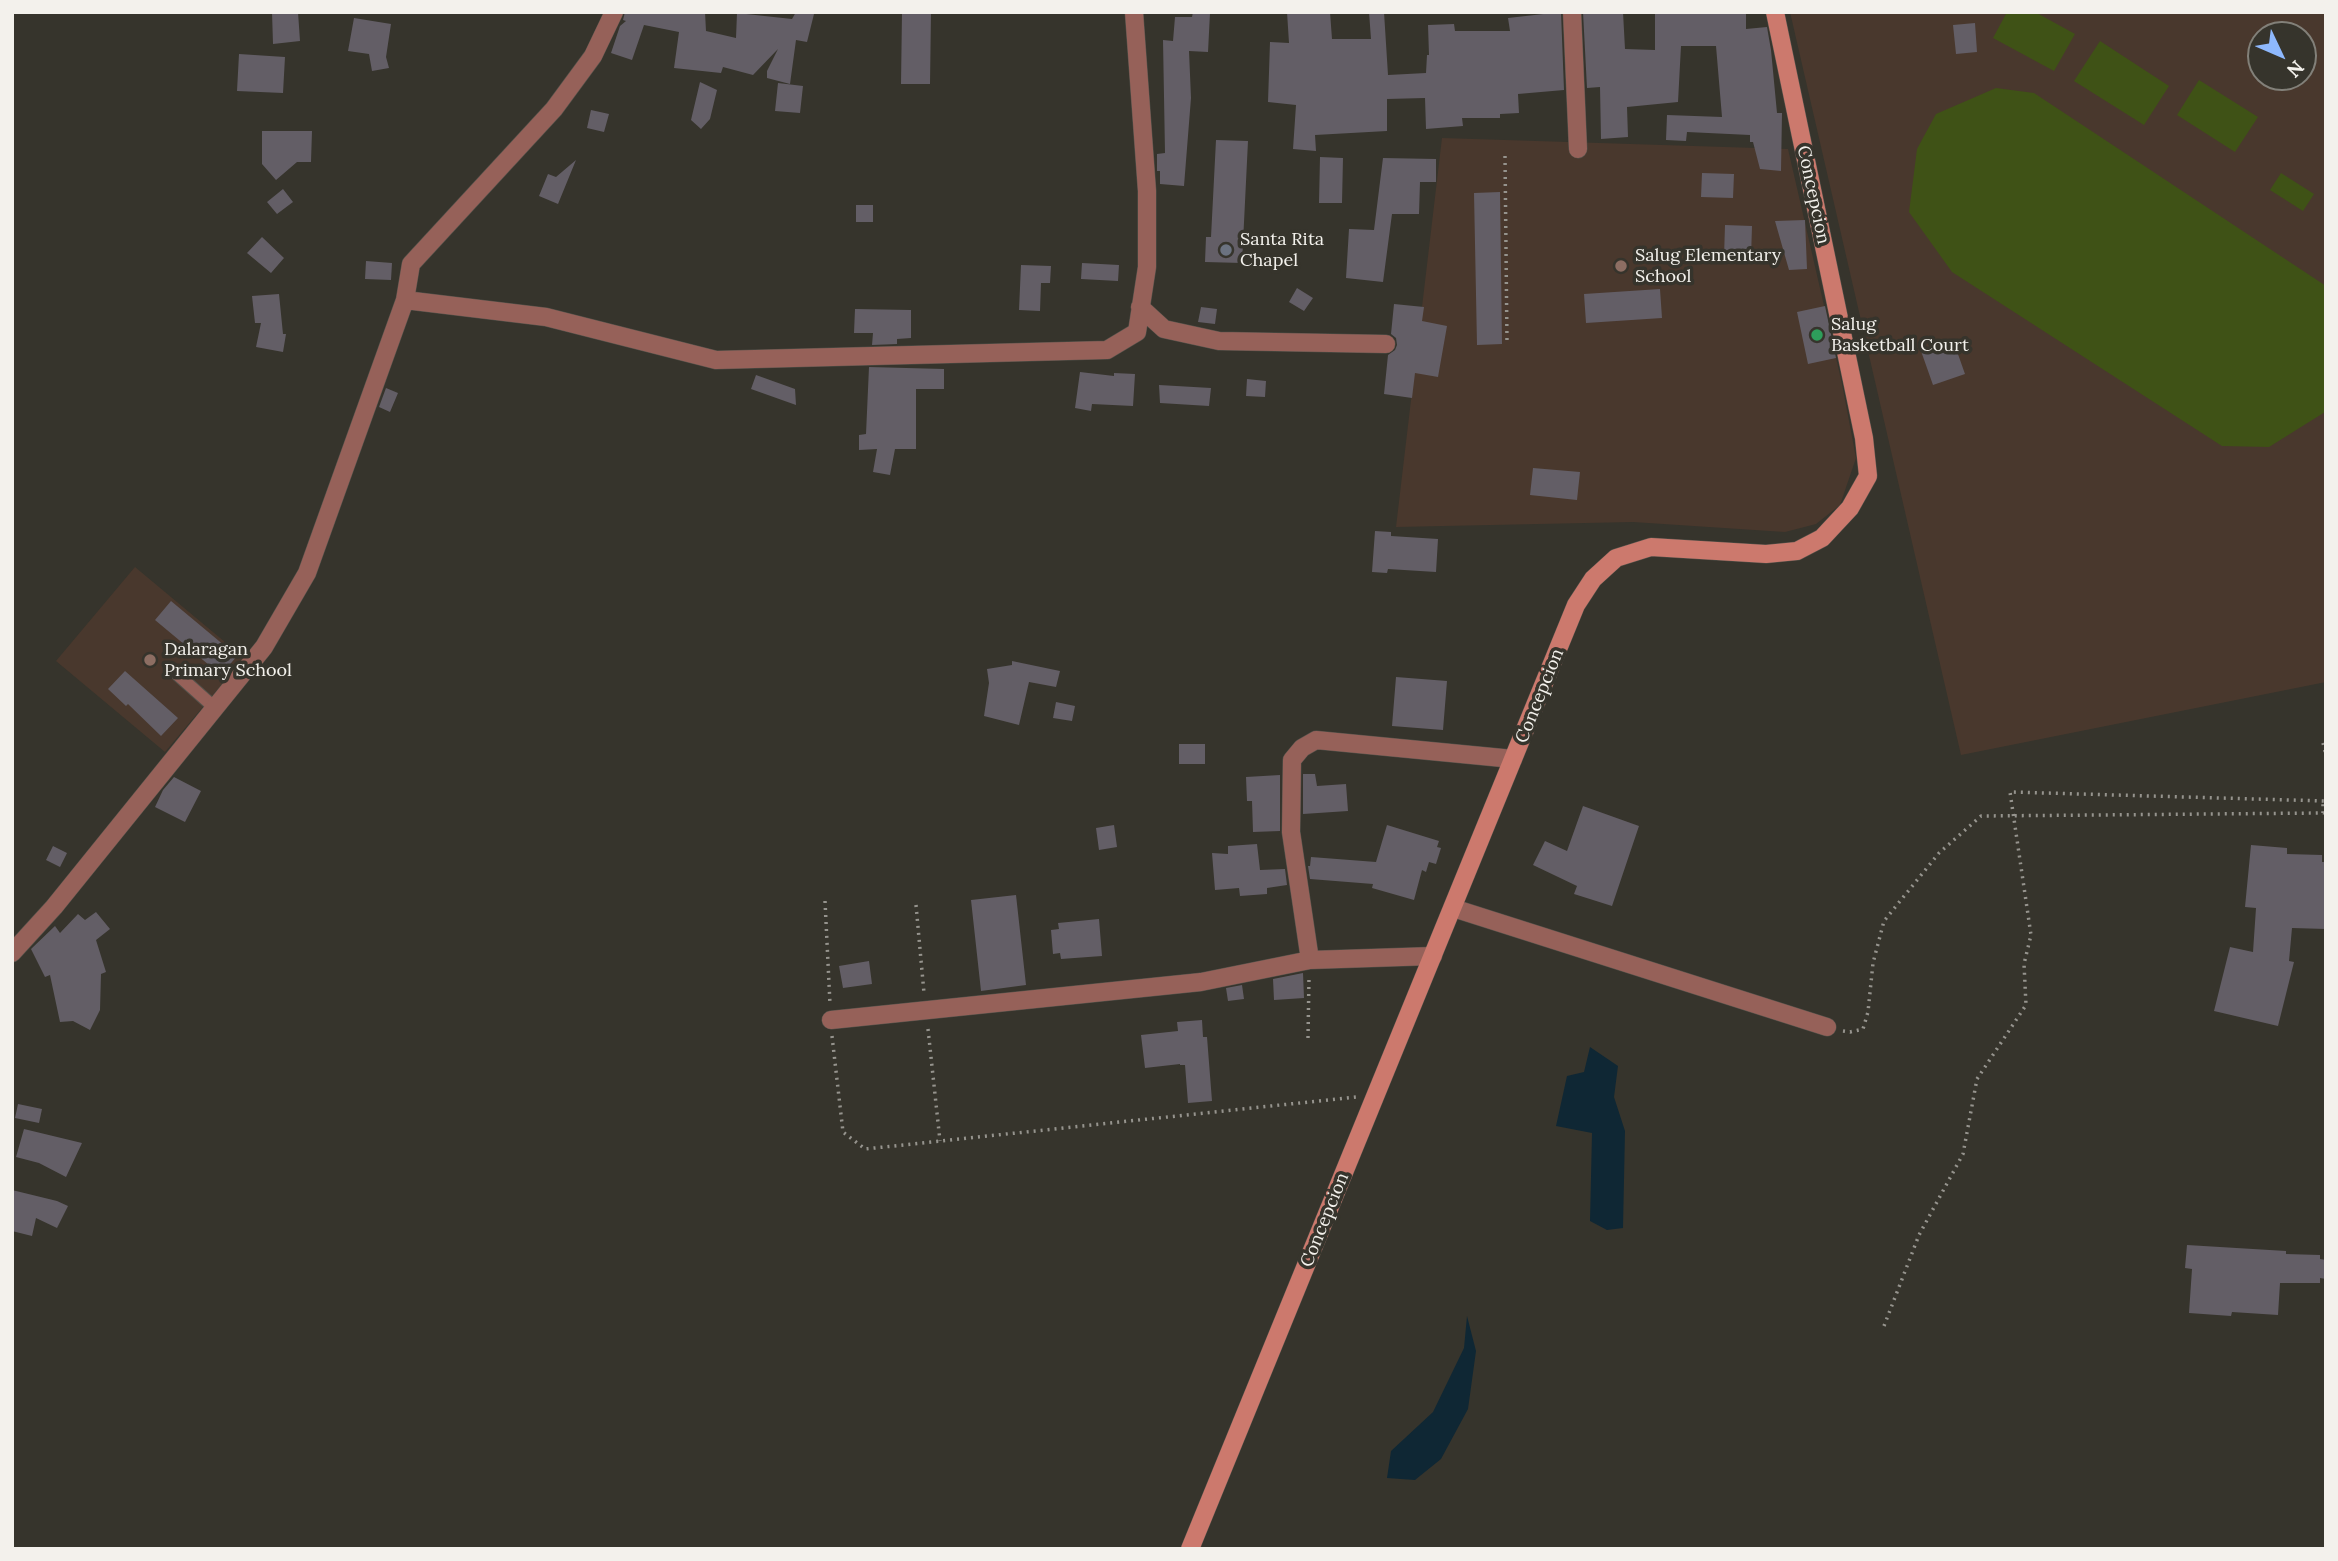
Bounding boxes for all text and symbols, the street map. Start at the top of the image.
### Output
north arrow [2247,21,2317,91]
text: N [2282,56,2309,83]
street label: Concepcion [1792,144,1834,246]
place label: Santa Rita Chapel [1240,229,1324,272]
marker: Santa Rita Chapel [1218,242,1234,258]
place label: Salug Elementary School [1635,245,1781,288]
marker: Salug Elementary School [1613,258,1629,274]
place label: Salug Basketball Court [1831,314,1969,356]
marker: Salug Basketball Court [1809,327,1825,343]
place label: Dalaragan Primary School [164,639,292,682]
street label: Concepcion [1511,646,1569,746]
marker: Dalaragan Primary School [142,652,158,668]
street label: Concepcion [1296,1170,1354,1270]

